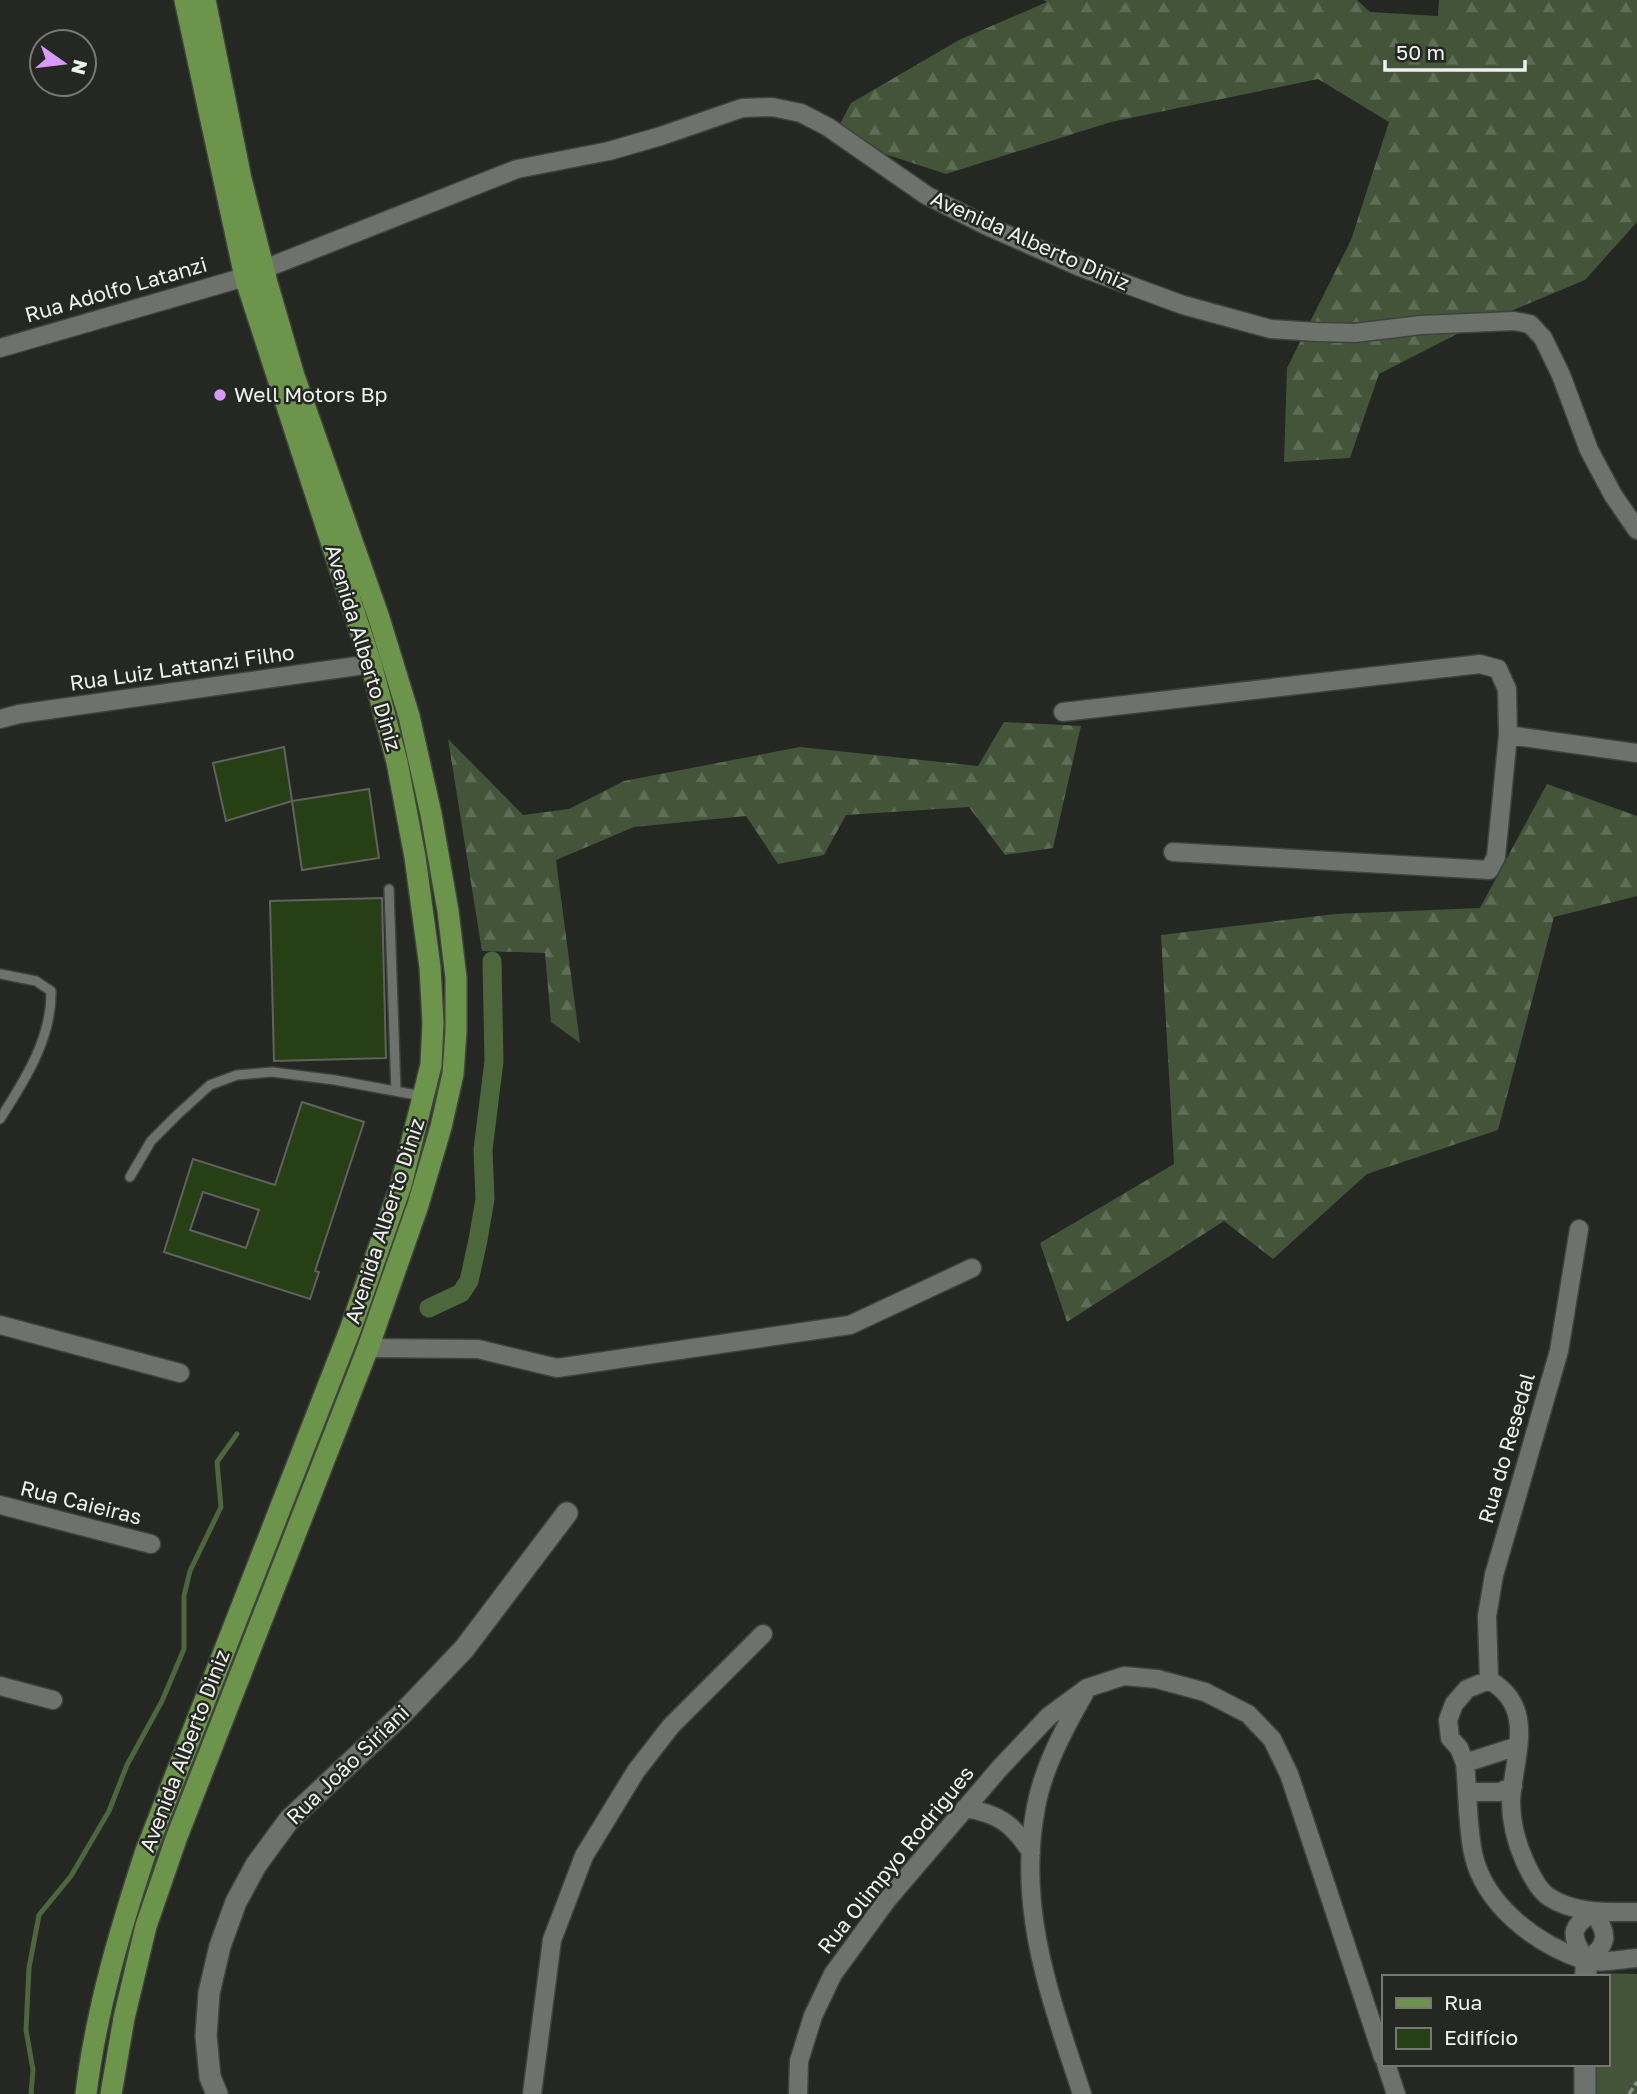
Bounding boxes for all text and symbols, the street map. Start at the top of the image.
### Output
north arrow [28,28,98,98]
scale bar [1385,28,1525,72]
text: 50 m [1396,39,1445,65]
text: N [67,57,93,77]
street label: Avenida Alberto Diniz [927,185,1134,296]
street label: Rua Adolfo Latanzi [22,251,210,327]
place label: Well Motors Bp [234,381,387,407]
marker: Well Motors Bp [212,387,228,403]
street label: Avenida Alberto Diniz [320,541,408,754]
street label: Rua Luiz Lattanzi Filho [68,638,296,696]
street label: Avenida Alberto Diniz [338,1115,430,1327]
street label: Rua do Resedal [1472,1369,1540,1526]
street label: Rua Caieiras [18,1474,145,1530]
street label: Avenida Alberto Diniz [133,1646,235,1856]
street label: Rua João Siriani [280,1699,414,1830]
street label: Rua Olimpyo Rodrigues [811,1760,979,1959]
legend [1382,1975,1609,2066]
text: Rua [1444,1989,1482,2015]
text: Edifício [1444,2024,1518,2050]

